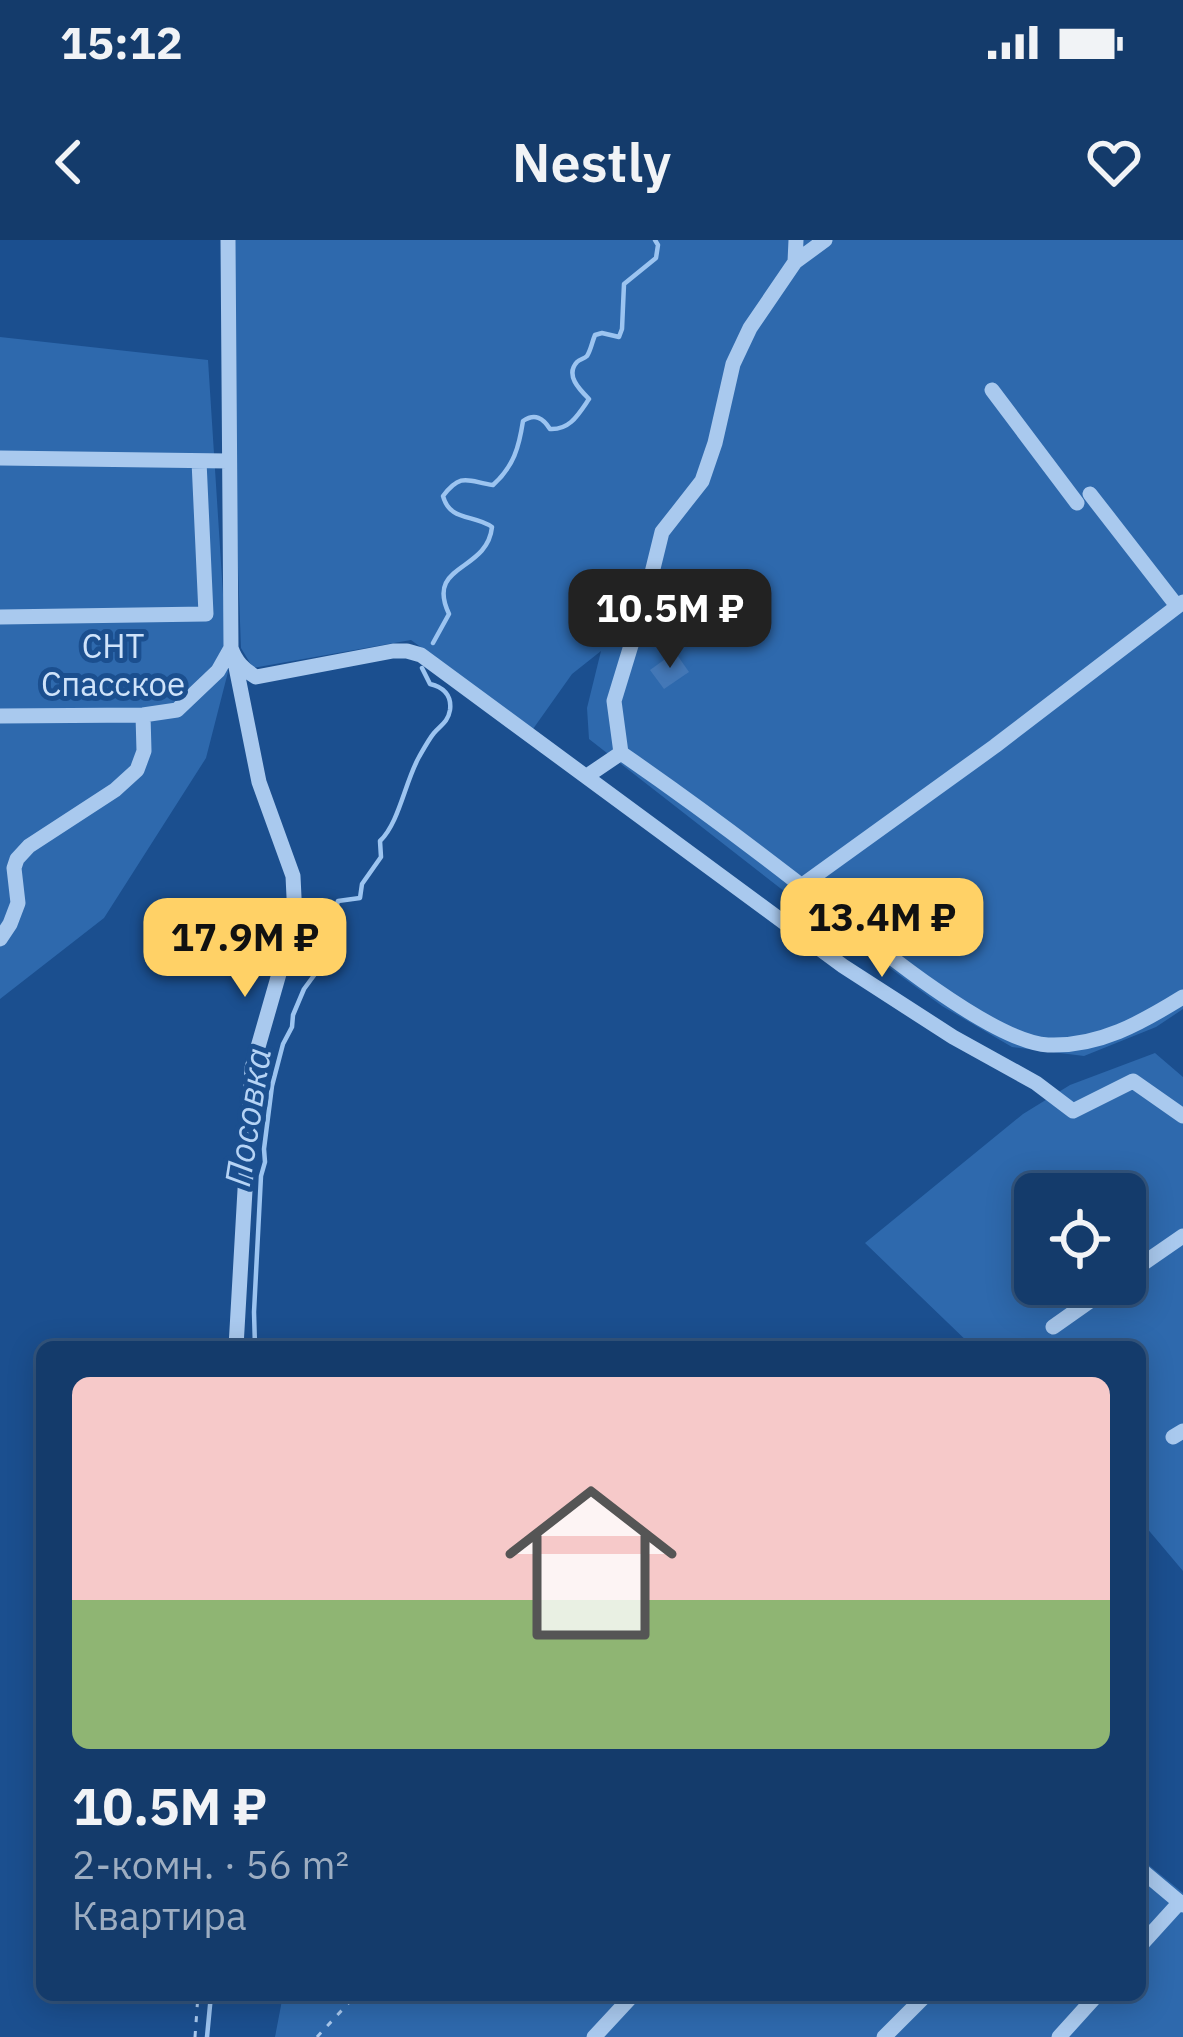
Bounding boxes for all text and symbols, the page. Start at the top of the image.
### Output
text: 15:12 [60,13,183,71]
text: Nestly [512,127,671,197]
icon: back [36,129,102,195]
icon: heart [1081,129,1147,195]
pin: 10.5M ₽ [559,569,781,671]
text: 10.5M ₽ [595,582,745,633]
park label: СНТ Спасское [41,624,185,705]
pin: 13.4M ₽ [771,878,993,980]
text: 13.4M ₽ [807,891,957,942]
pin: 17.9M ₽ [134,898,356,1000]
text: 17.9M ₽ [170,911,320,962]
water label: Посовка [213,1044,281,1190]
map controls [1014,1173,1146,1305]
button: locate [1014,1173,1146,1305]
icon: home [483,1455,699,1671]
text: 10.5M ₽ [72,1773,267,1839]
text: 2-комн. · 56 m² [72,1839,349,1890]
text: Квартира [72,1890,247,1941]

